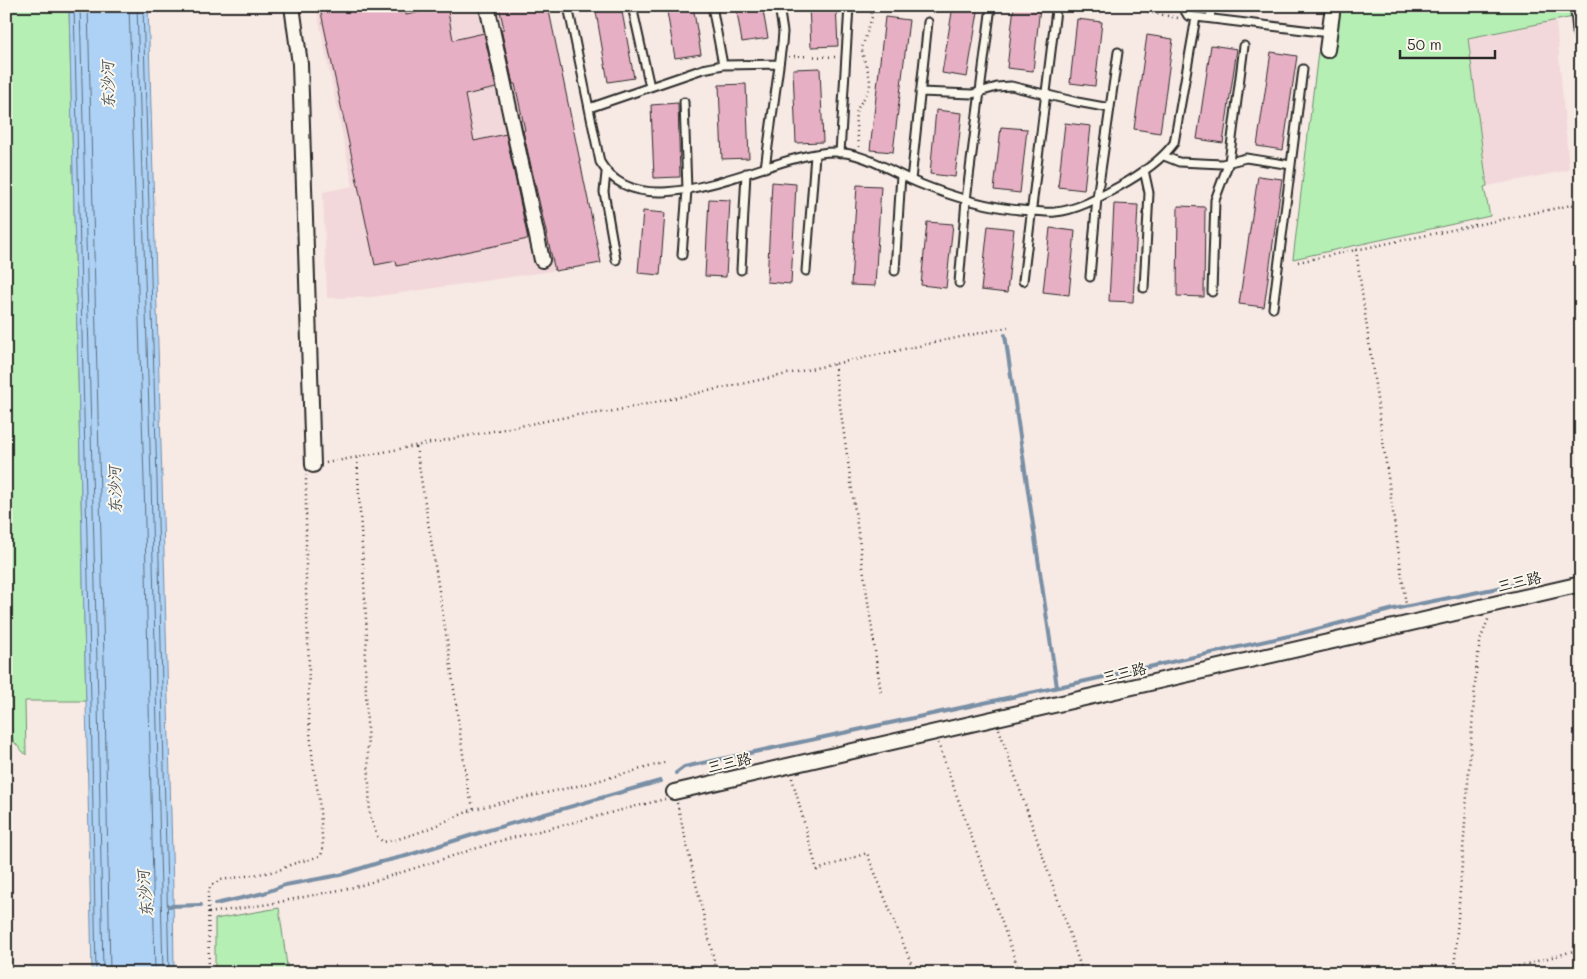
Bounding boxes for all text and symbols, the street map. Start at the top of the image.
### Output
scale bar [1400,28,1494,60]
text: 50 m [1407,34,1442,54]
water label: 东沙河 [96,58,118,109]
water label: 东沙河 [103,463,125,514]
street label: 三三路 [1495,566,1543,596]
street label: 三三路 [1100,657,1148,687]
street label: 三三路 [705,747,753,777]
water label: 东沙河 [131,866,157,919]

